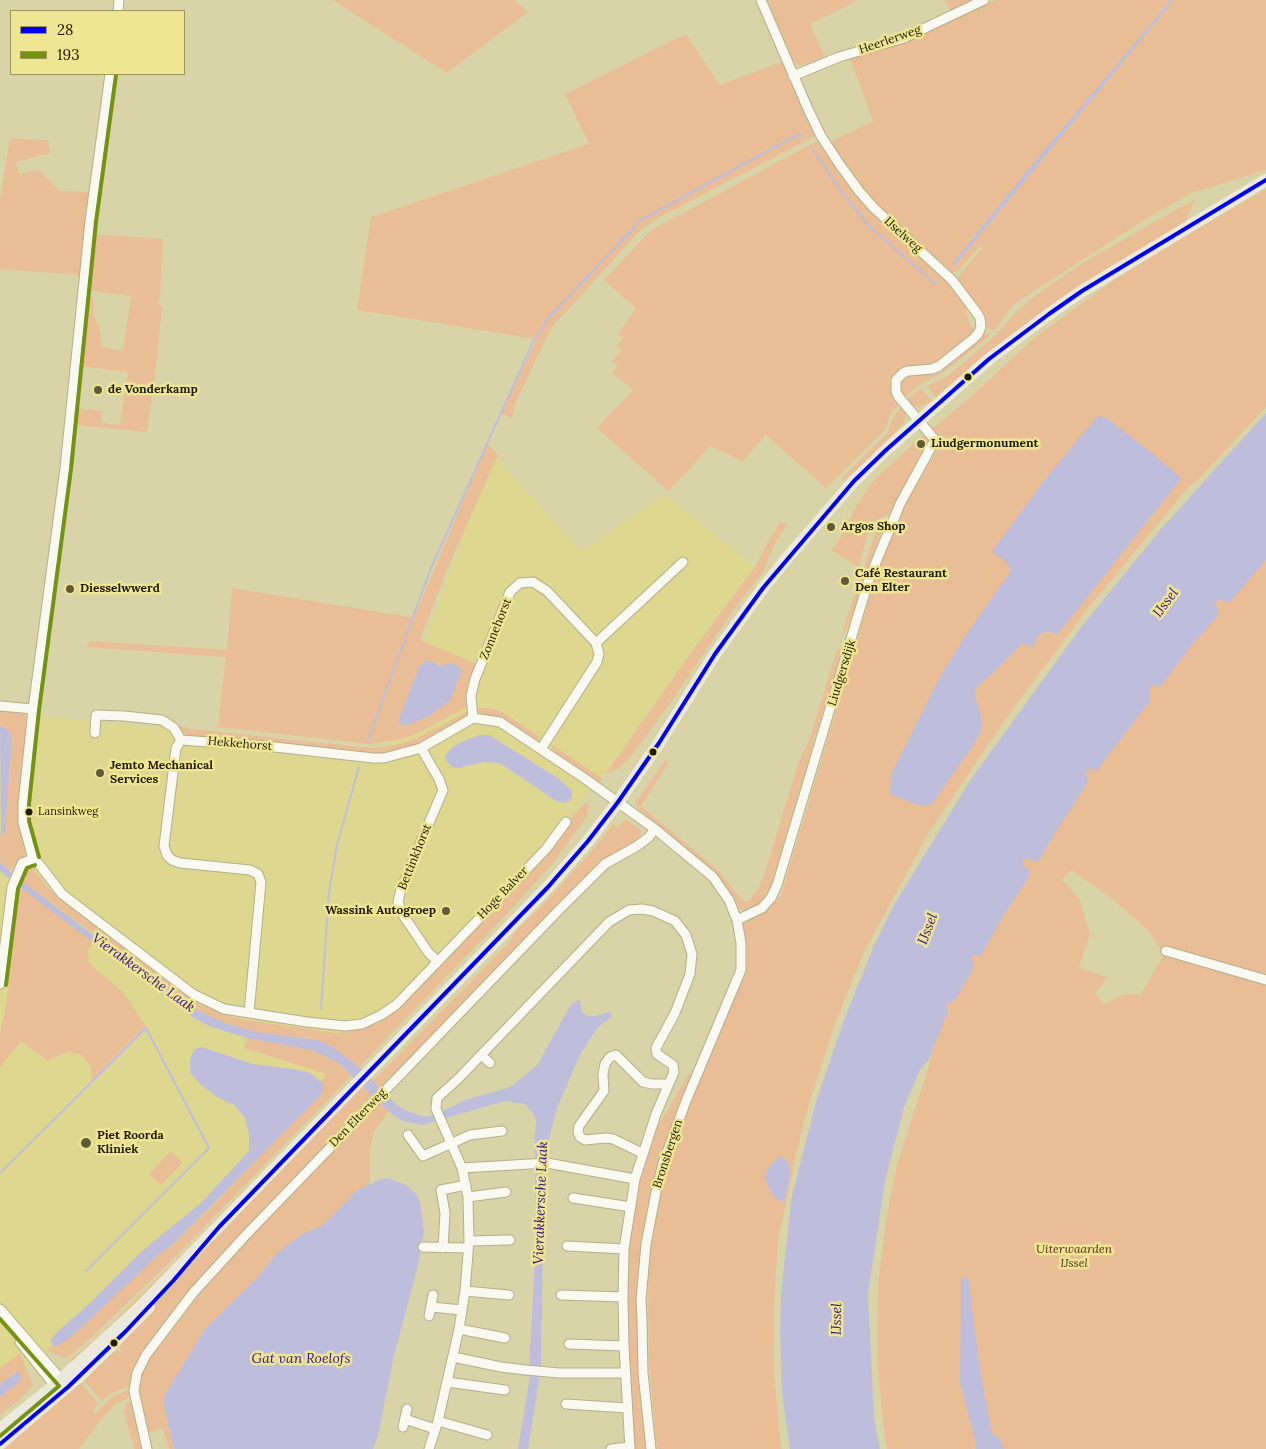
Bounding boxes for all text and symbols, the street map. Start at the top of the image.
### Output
legend [10,10,185,75]
text: 28 [57,20,74,39]
street label: Heerlerweg [857,23,923,57]
text: 193 [57,45,80,64]
street label: IJselweg [881,214,925,256]
unlabelled marker [963,372,973,382]
place label: de Vonderkamp [108,383,198,397]
marker: de Vonderkamp [92,384,104,396]
place label: Liudgermonument [931,437,1038,451]
marker: Liudgermonument [915,438,927,450]
place label: Argos Shop [841,520,906,534]
marker: Argos Shop [825,521,837,533]
place label: Café Restaurant Den Elter [855,567,947,595]
marker: Café Restaurant Den Elter [839,575,851,587]
place label: Diesselwwerd [80,582,160,596]
marker: Diesselwwerd [64,583,76,595]
water label: IJssel [1150,585,1182,621]
street label: Zonnehorst [477,596,515,662]
street label: Liudgersdijk [825,638,859,708]
street label: Hekkehorst [207,734,273,754]
unlabelled marker [648,747,658,757]
place label: Jemto Mechanical Services [110,759,213,787]
marker: Jemto Mechanical Services [94,767,106,779]
place label: Lansinkweg [38,805,98,819]
marker: Lansinkweg [24,807,34,817]
street label: Bettinkhorst [395,822,435,892]
street label: Hoge Balver [475,864,531,922]
place label: Wassink Autogroep [325,904,436,918]
marker: Wassink Autogroep [440,905,452,917]
water label: IJssel [914,911,942,947]
water label: Vierakkersche Laak [88,930,198,1016]
street label: Den Elterweg [327,1086,389,1150]
street label: Bronsbergen [650,1118,686,1190]
place label: Piet Roorda Kliniek [97,1129,164,1157]
marker: Piet Roorda Kliniek [79,1136,93,1150]
water label: Vierakkersche Laak [530,1141,552,1265]
park label: Uiterwaarden IJssel [1036,1243,1112,1271]
water label: IJssel [828,1303,846,1335]
unlabelled marker [109,1338,119,1348]
water label: Gat van Roelofs [252,1351,350,1367]

